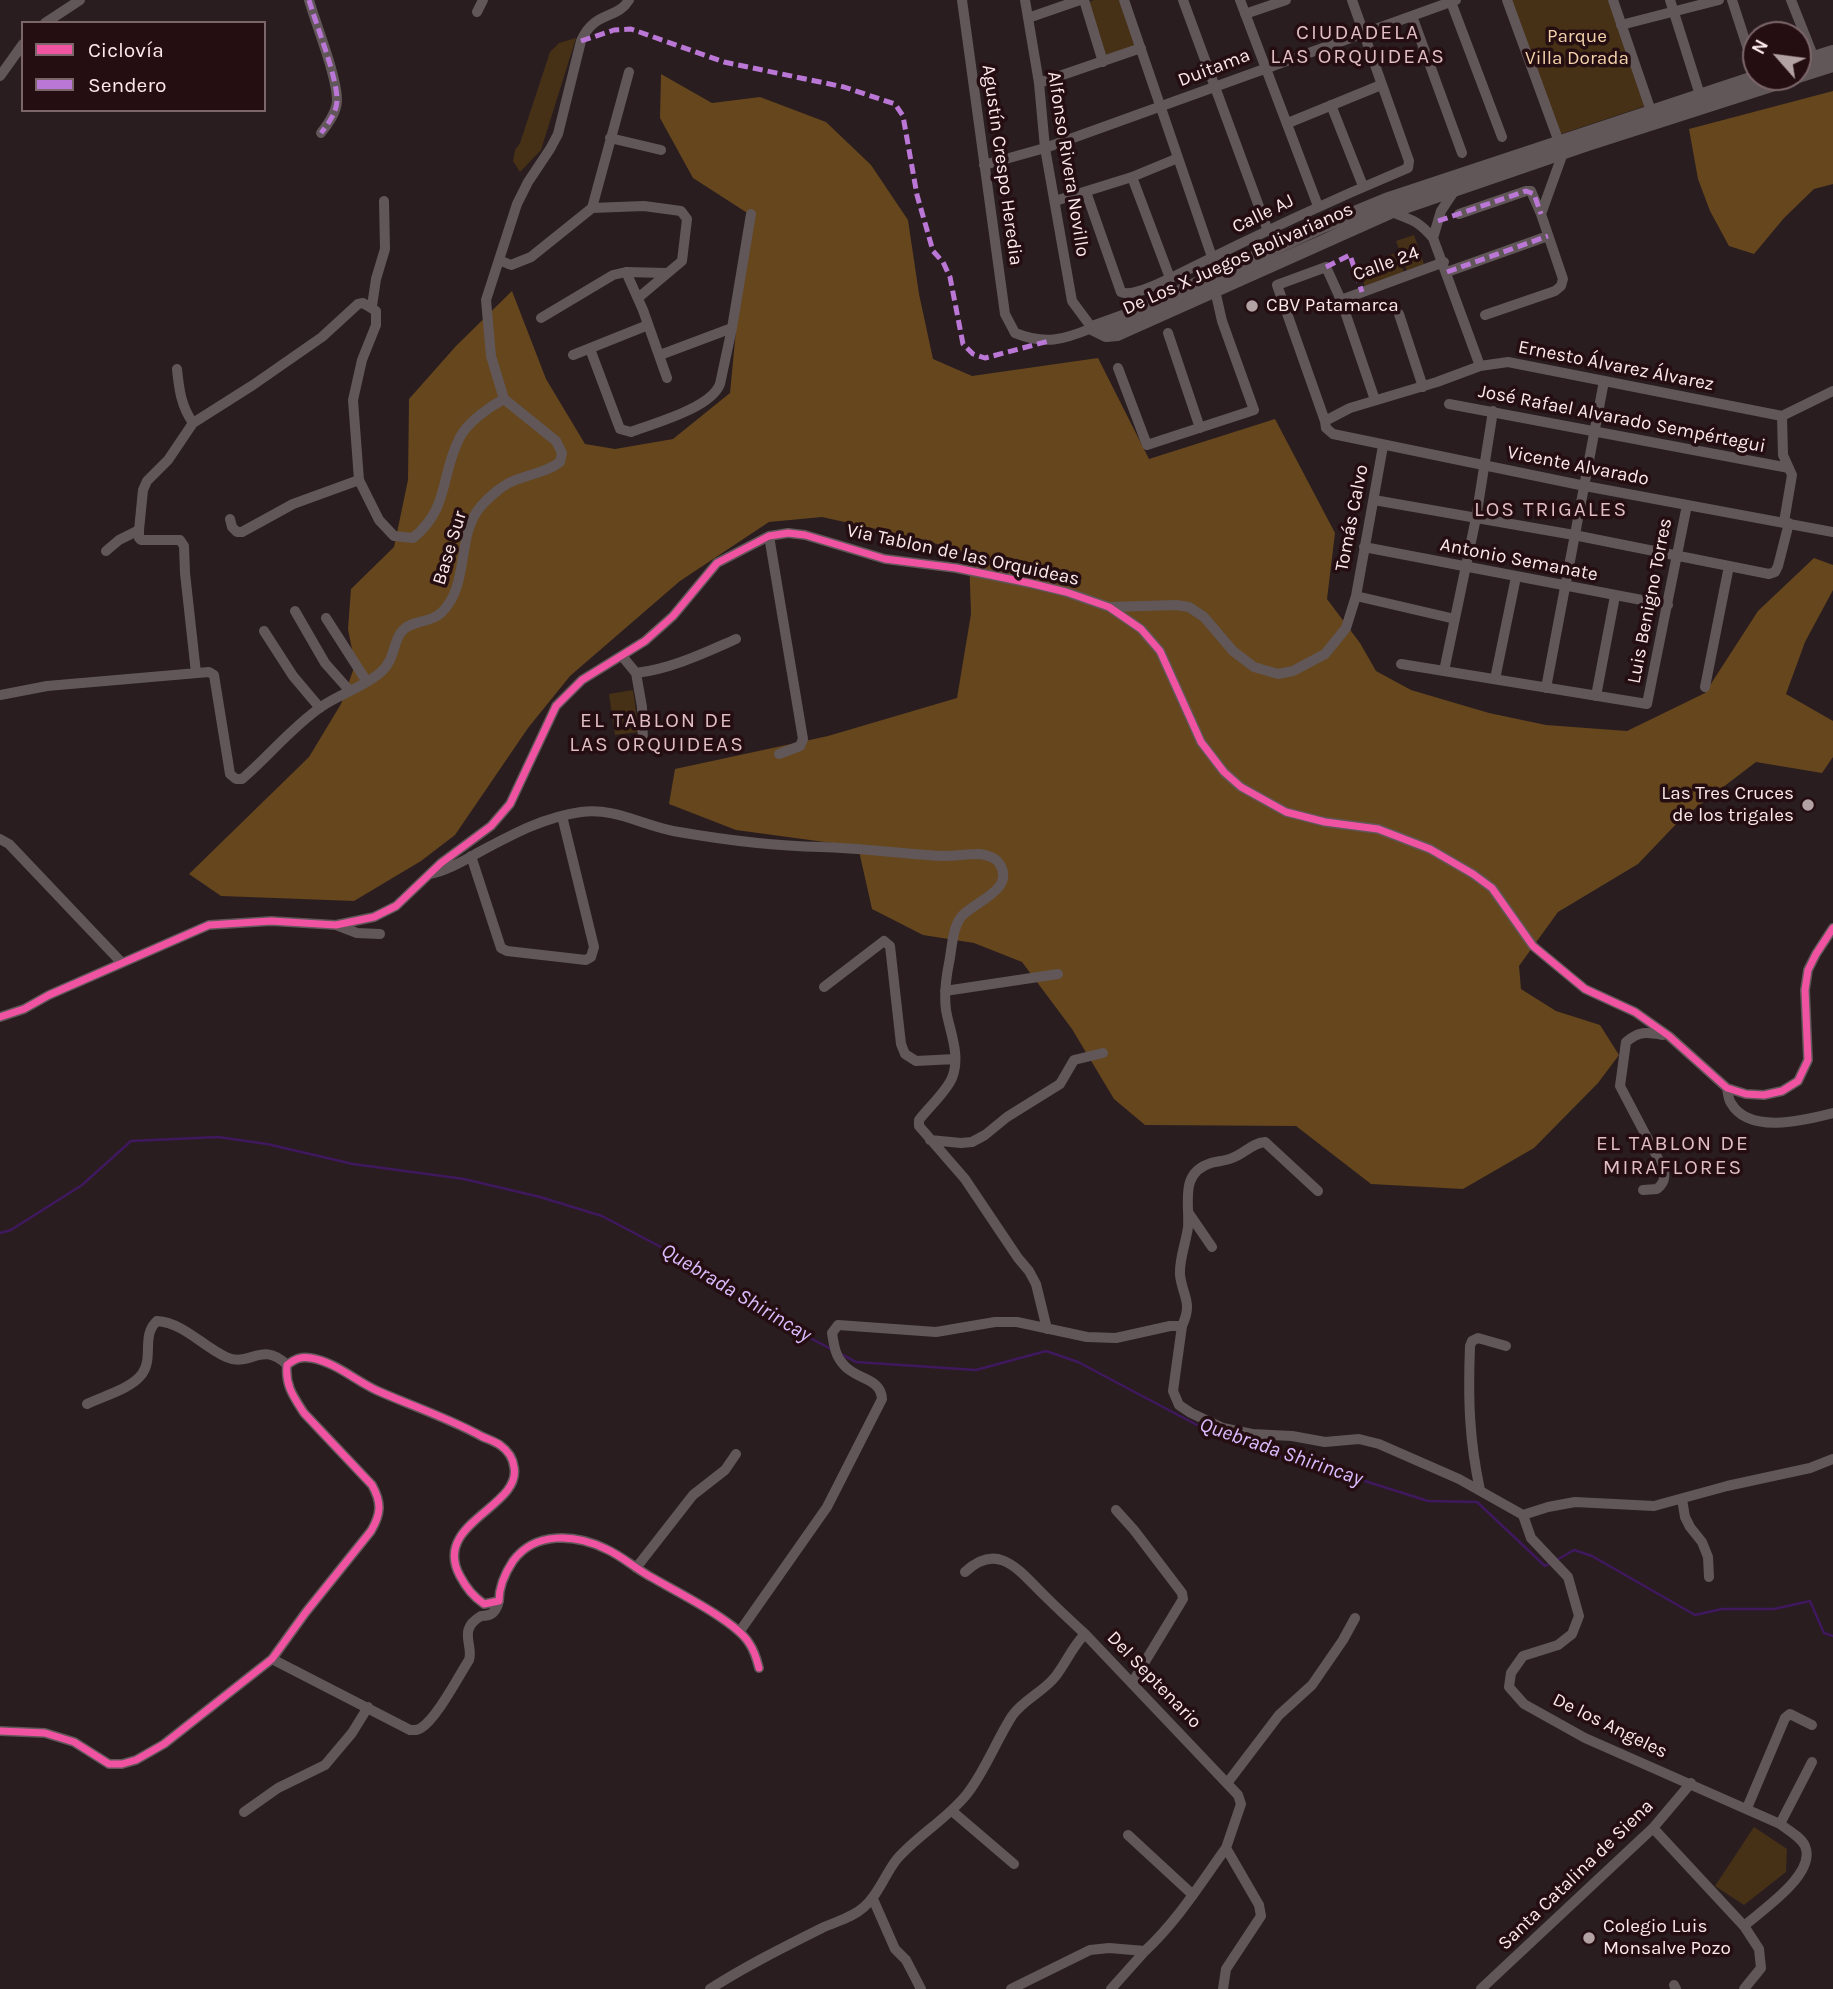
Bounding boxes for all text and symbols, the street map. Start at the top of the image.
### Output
district label: CIUDADELA LAS ORQUIDEAS [1272,20,1444,70]
legend [21,21,266,112]
north arrow [1742,21,1812,91]
park label: Parque Villa Dorada [1525,26,1629,70]
text: N [1747,36,1773,58]
text: Ciclovía [88,38,164,62]
street label: Duitama [1175,44,1253,92]
street label: Agustín Crespo Heredia [977,63,1027,267]
street label: Alfonso Rivera Novillo [1042,70,1094,258]
text: Sendero [88,73,166,97]
street label: Calle AJ [1229,189,1297,239]
street label: De Los X Juegos Bolivarianos [1119,198,1357,320]
street label: Calle 24 [1350,242,1422,286]
place label: CBV Patamarca [1266,295,1399,317]
marker: CBV Patamarca [1244,298,1260,314]
street label: Ernesto Álvarez Álvarez [1516,336,1716,396]
street label: José Rafael Alvarado Sempértegui [1476,380,1768,458]
street label: Vicente Alvarado [1505,441,1651,491]
street label: Tomás Calvo [1330,463,1374,573]
district label: LOS TRIGALES [1475,497,1627,523]
street label: Base Sur [428,508,472,588]
street label: Luis Benigno Torres [1623,516,1677,686]
street label: Via Tablon de las Orquideas [845,519,1081,591]
street label: Antonio Semanate [1438,534,1600,586]
district label: EL TABLON DE LAS ORQUIDEAS [571,708,743,758]
place label: Las Tres Cruces de los trigales [1661,783,1794,827]
marker: Las Tres Cruces de los trigales [1800,797,1816,813]
district label: EL TABLON DE MIRAFLORES [1598,1131,1748,1181]
water label: Quebrada Shirincay [656,1238,816,1348]
water label: Quebrada Shirincay [1196,1412,1366,1492]
street label: Del Septenario [1102,1627,1206,1733]
street label: De los Angeles [1549,1688,1671,1764]
street label: Santa Catalina de Siena [1494,1795,1658,1955]
place label: Colegio Luis Monsalve Pozo [1603,1916,1731,1960]
marker: Colegio Luis Monsalve Pozo [1581,1930,1597,1946]

